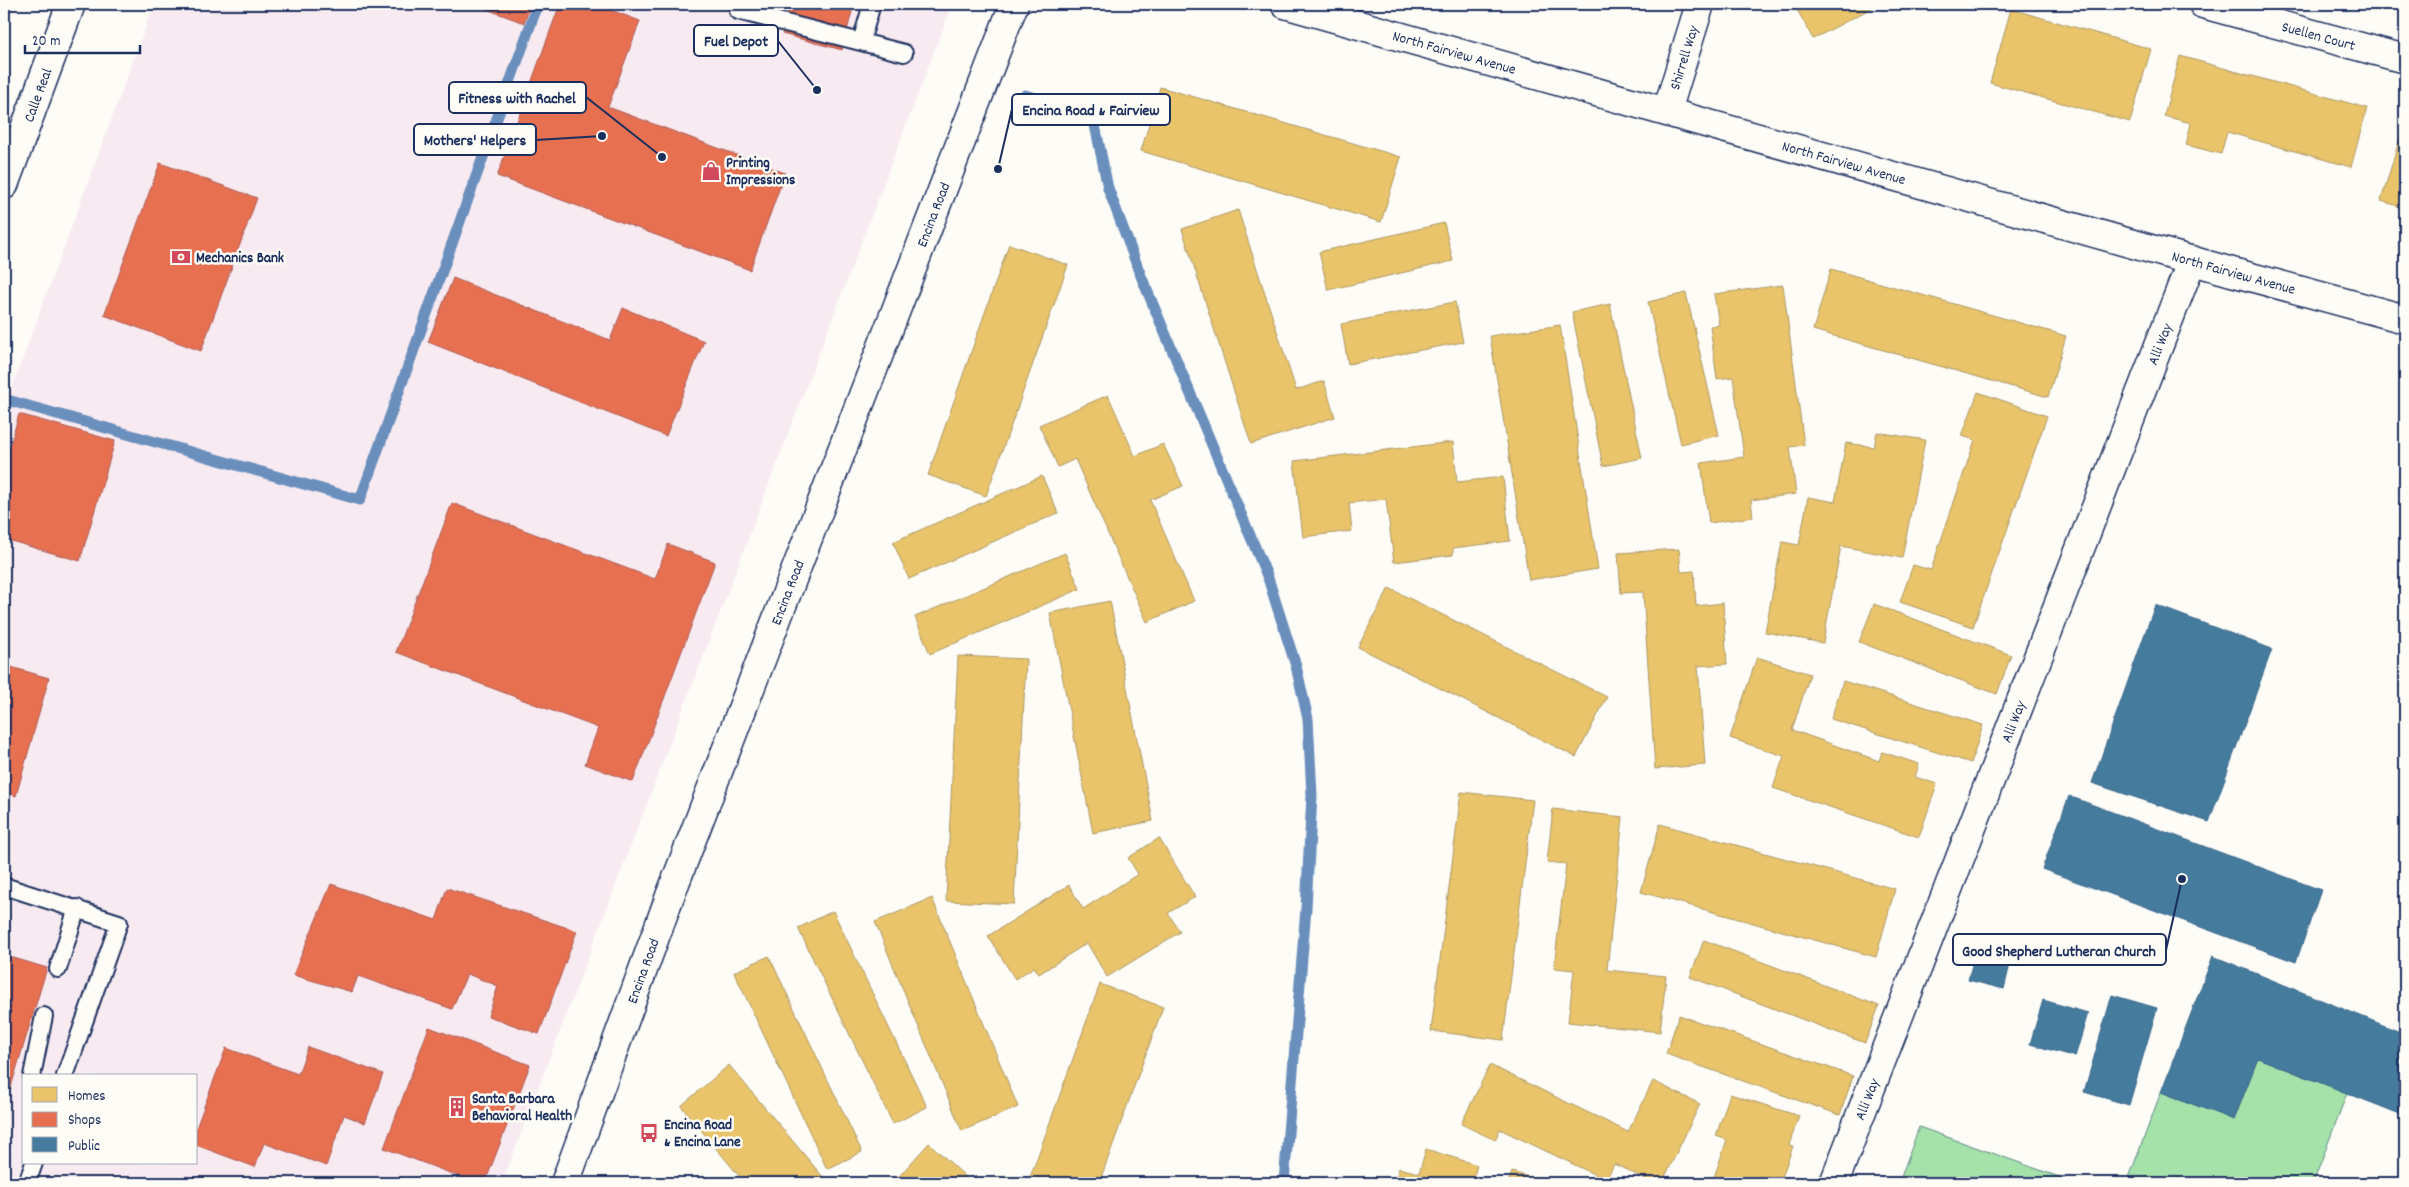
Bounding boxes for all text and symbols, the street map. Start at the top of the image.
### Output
street label: Suellen Court [2279,17,2358,58]
scale bar [25,22,140,54]
street label: Shirrell Way [1665,22,1706,93]
callout: Fuel Depot [694,25,778,56]
street label: North Fairview Avenue [1389,26,1518,82]
text: 20 m [32,31,60,53]
text: Fuel Depot [704,31,768,54]
street label: Calle Real [19,65,59,126]
callout: Fitness with Rachel [449,82,586,113]
text: Fitness with Rachel [458,88,576,111]
callout: Encina Road & Fairview [1012,94,1170,125]
text: Encina Road & Fairview [1022,100,1160,123]
callout: Mothers' Helpers [414,124,536,155]
text: Mothers' Helpers [424,130,526,153]
street label: North Fairview Avenue [1779,136,1908,192]
place label: Printing Impressions [726,153,795,192]
shop icon: Printing Impressions [700,160,722,182]
street label: Encina Road [912,180,957,251]
bank icon: Mechanics Bank [170,246,192,268]
street label: North Fairview Avenue [2169,246,2298,302]
place label: Mechanics Bank [196,248,284,270]
street label: Alli Way [2143,320,2180,369]
street label: Encina Road [766,557,811,629]
street label: Alli Way [1997,697,2033,746]
callout: Good Shepherd Lutheran Church [1953,934,2166,965]
street label: Encina Road [623,936,667,1007]
text: Good Shepherd Lutheran Church [1962,941,2156,964]
legend [22,1074,198,1164]
street label: Alli Way [1850,1075,1887,1124]
text: Homes [68,1086,106,1108]
place label: Santa Barbara Behavioral Health [472,1089,572,1128]
building icon: Santa Barbara Behavioral Health [446,1096,468,1118]
text: Shops [68,1110,101,1132]
place label: Encina Road & Encina Lane [664,1115,741,1154]
bus stop icon: Encina Road & Encina Lane [638,1122,660,1144]
text: Public [68,1136,100,1158]

